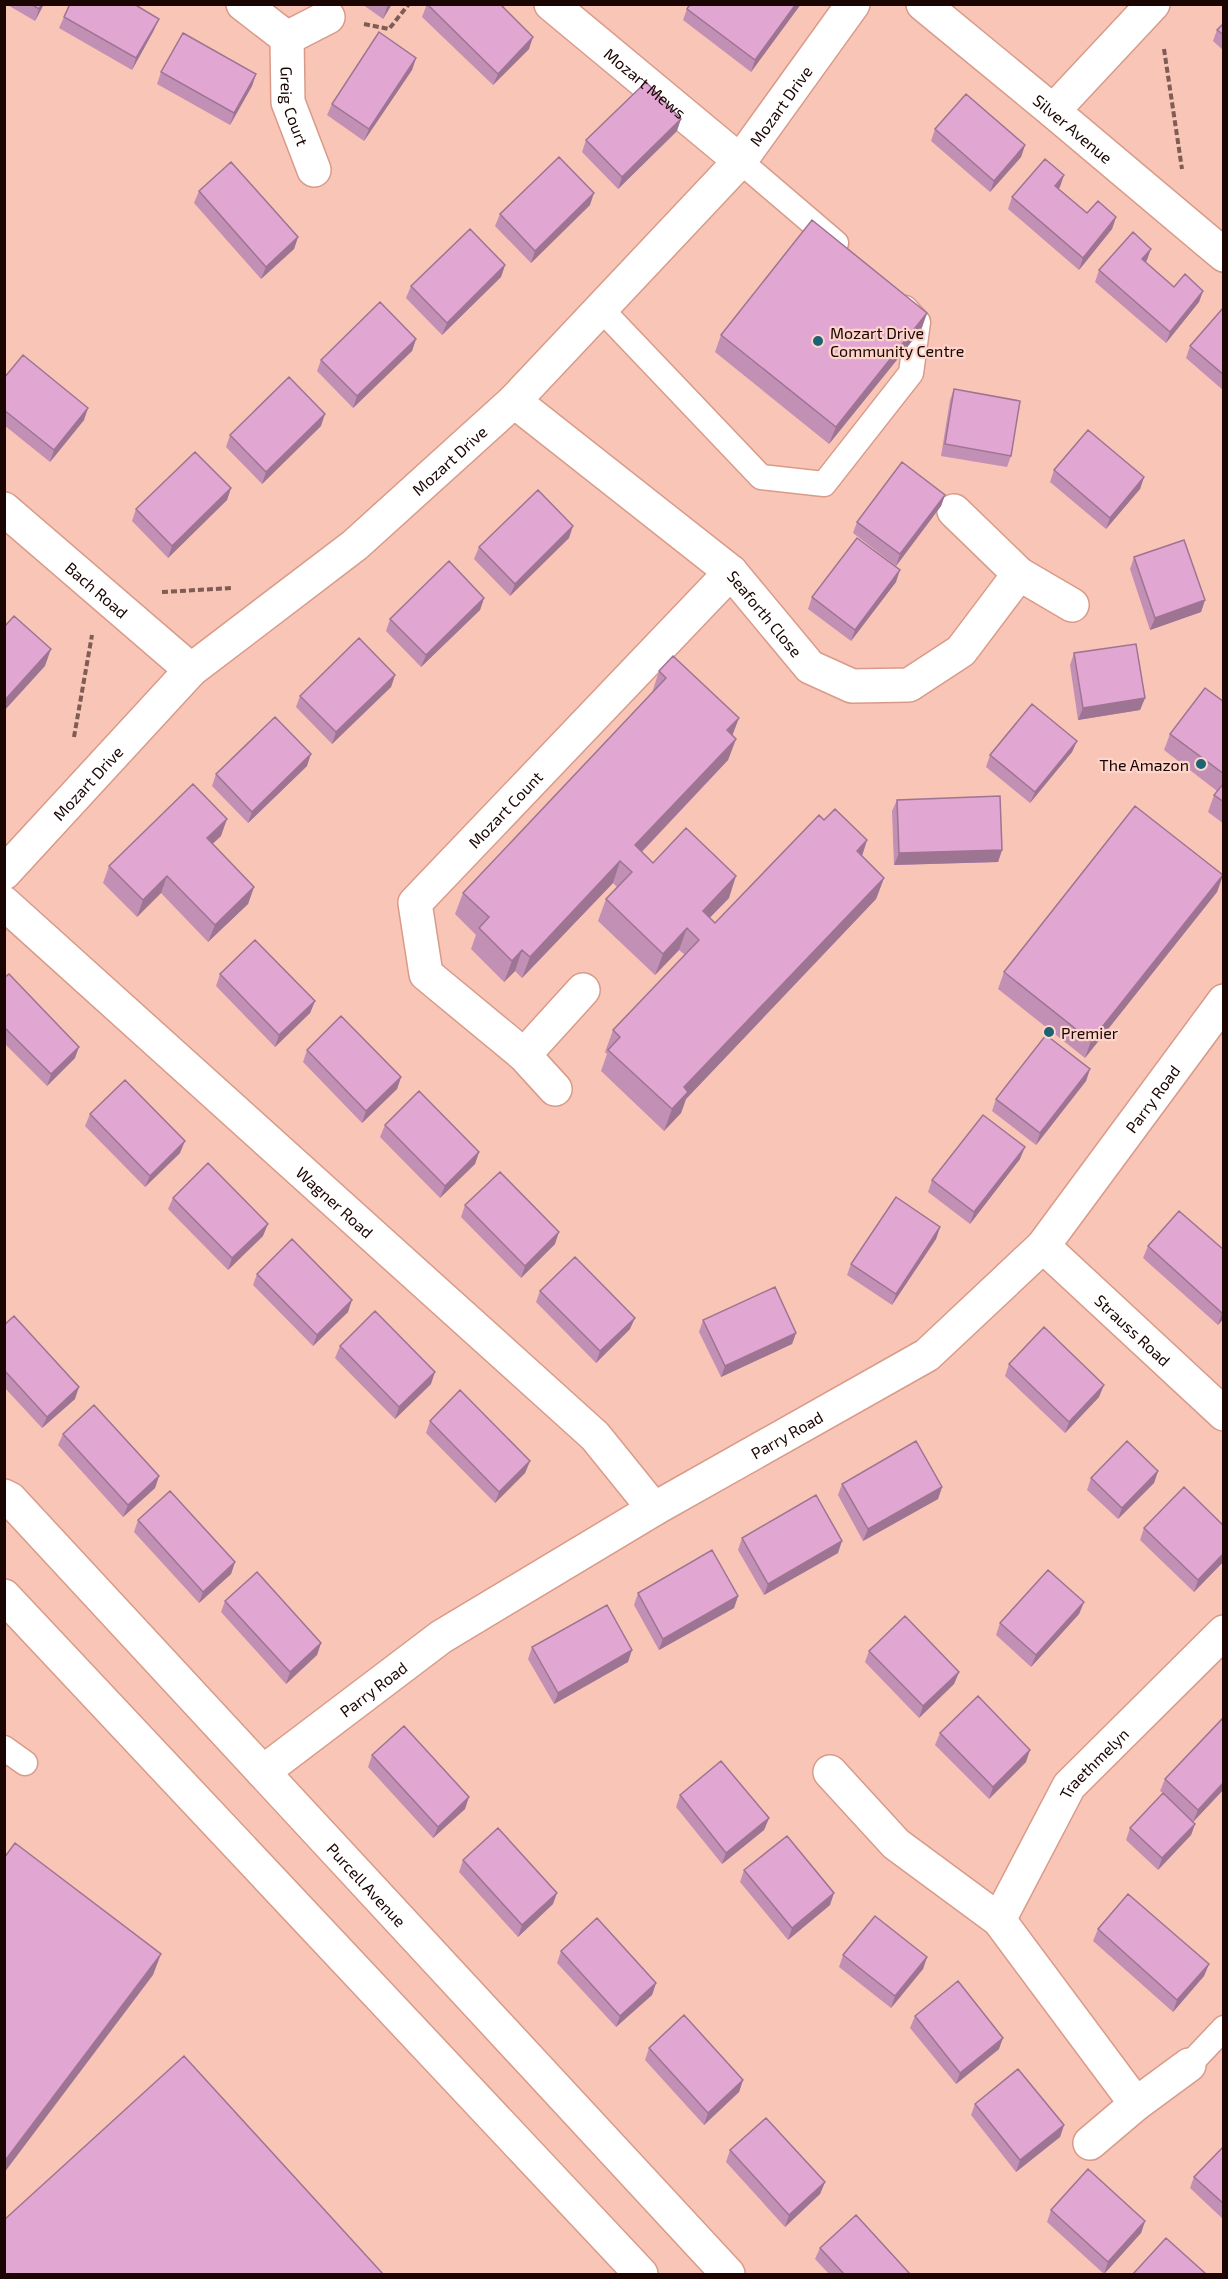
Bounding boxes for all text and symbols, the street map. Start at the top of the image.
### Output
street label: Mozart Mews [601,43,690,122]
street label: Mozart Drive [745,62,815,149]
street label: Greig Court [278,66,313,148]
street label: Silver Avenue [1030,90,1117,167]
place label: Mozart Drive Community Centre [830,323,964,360]
marker: Mozart Drive Community Centre [811,334,825,348]
street label: Mozart Drive [408,421,490,499]
street label: Bach Road [62,557,132,621]
street label: Seaforth Close [724,566,807,660]
street label: Mozart Drive [48,741,126,824]
place label: The Amazon [1099,755,1189,774]
marker: The Amazon [1194,757,1208,771]
street label: Mozart Count [464,767,546,851]
place label: Premier [1061,1023,1119,1042]
marker: Premier [1042,1025,1056,1039]
street label: Parry Road [1121,1061,1183,1136]
street label: Wagner Road [293,1162,378,1241]
street label: Strauss Road [1091,1290,1175,1369]
street label: Parry Road [747,1406,826,1462]
street label: Parry Road [335,1657,410,1720]
street label: Traethmelyn [1055,1724,1132,1802]
street label: Purcell Avenue [324,1839,410,1930]

